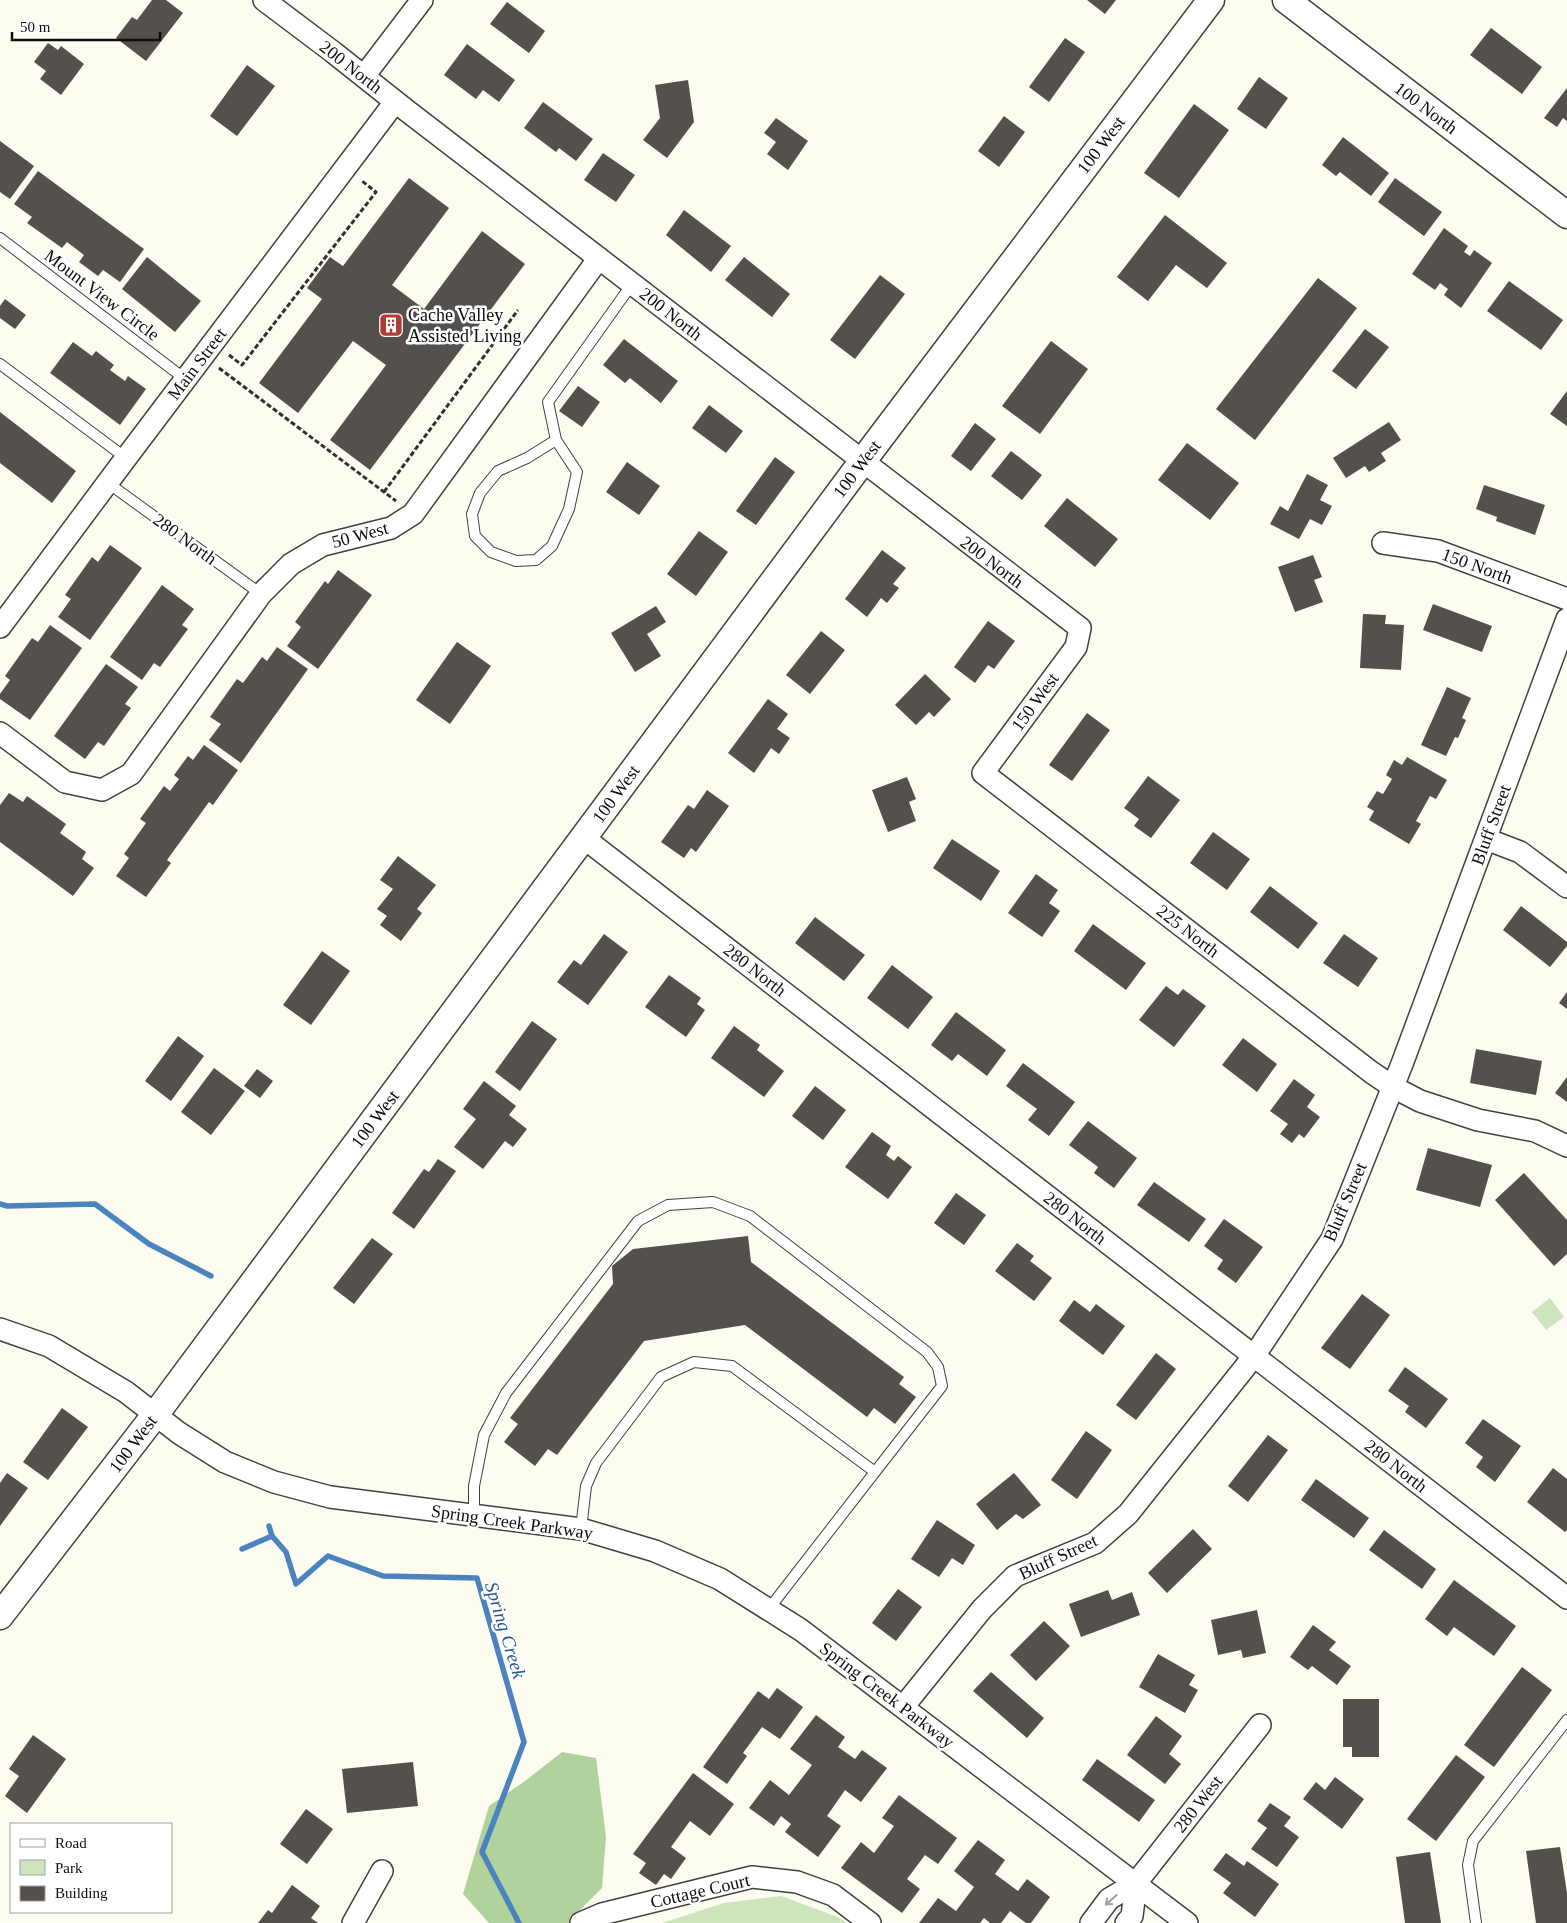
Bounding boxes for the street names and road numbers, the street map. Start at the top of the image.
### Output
street label: 200 North [316,36,386,98]
street label: 100 North [1391,78,1461,138]
street label: 100 West [1073,112,1129,178]
street label: Mount View Circle [41,245,163,345]
street label: 200 North [636,283,706,345]
street label: Main Street [164,324,230,404]
street label: 100 West [829,436,885,502]
street label: 280 North [149,509,221,569]
street label: 50 West [330,518,390,552]
street label: 200 North [957,532,1027,592]
street label: 150 North [1439,544,1515,588]
street label: 150 West [1007,669,1063,735]
street label: 100 West [588,761,644,827]
street label: Bluff Street [1467,782,1515,868]
street label: 225 North [1153,900,1223,962]
street label: 280 North [720,939,790,1001]
street label: 100 West [347,1086,403,1152]
street label: Bluff Street [1319,1159,1371,1245]
street label: 280 North [1040,1187,1110,1249]
street label: 100 West [105,1411,161,1477]
street label: 280 North [1361,1435,1431,1497]
street label: Spring Creek Parkway [430,1501,594,1543]
street label: Bluff Street [1016,1530,1100,1584]
street label: Spring Creek Parkway [816,1638,958,1752]
street label: 280 West [1170,1772,1226,1836]
street label: Cottage Court [648,1870,752,1912]

